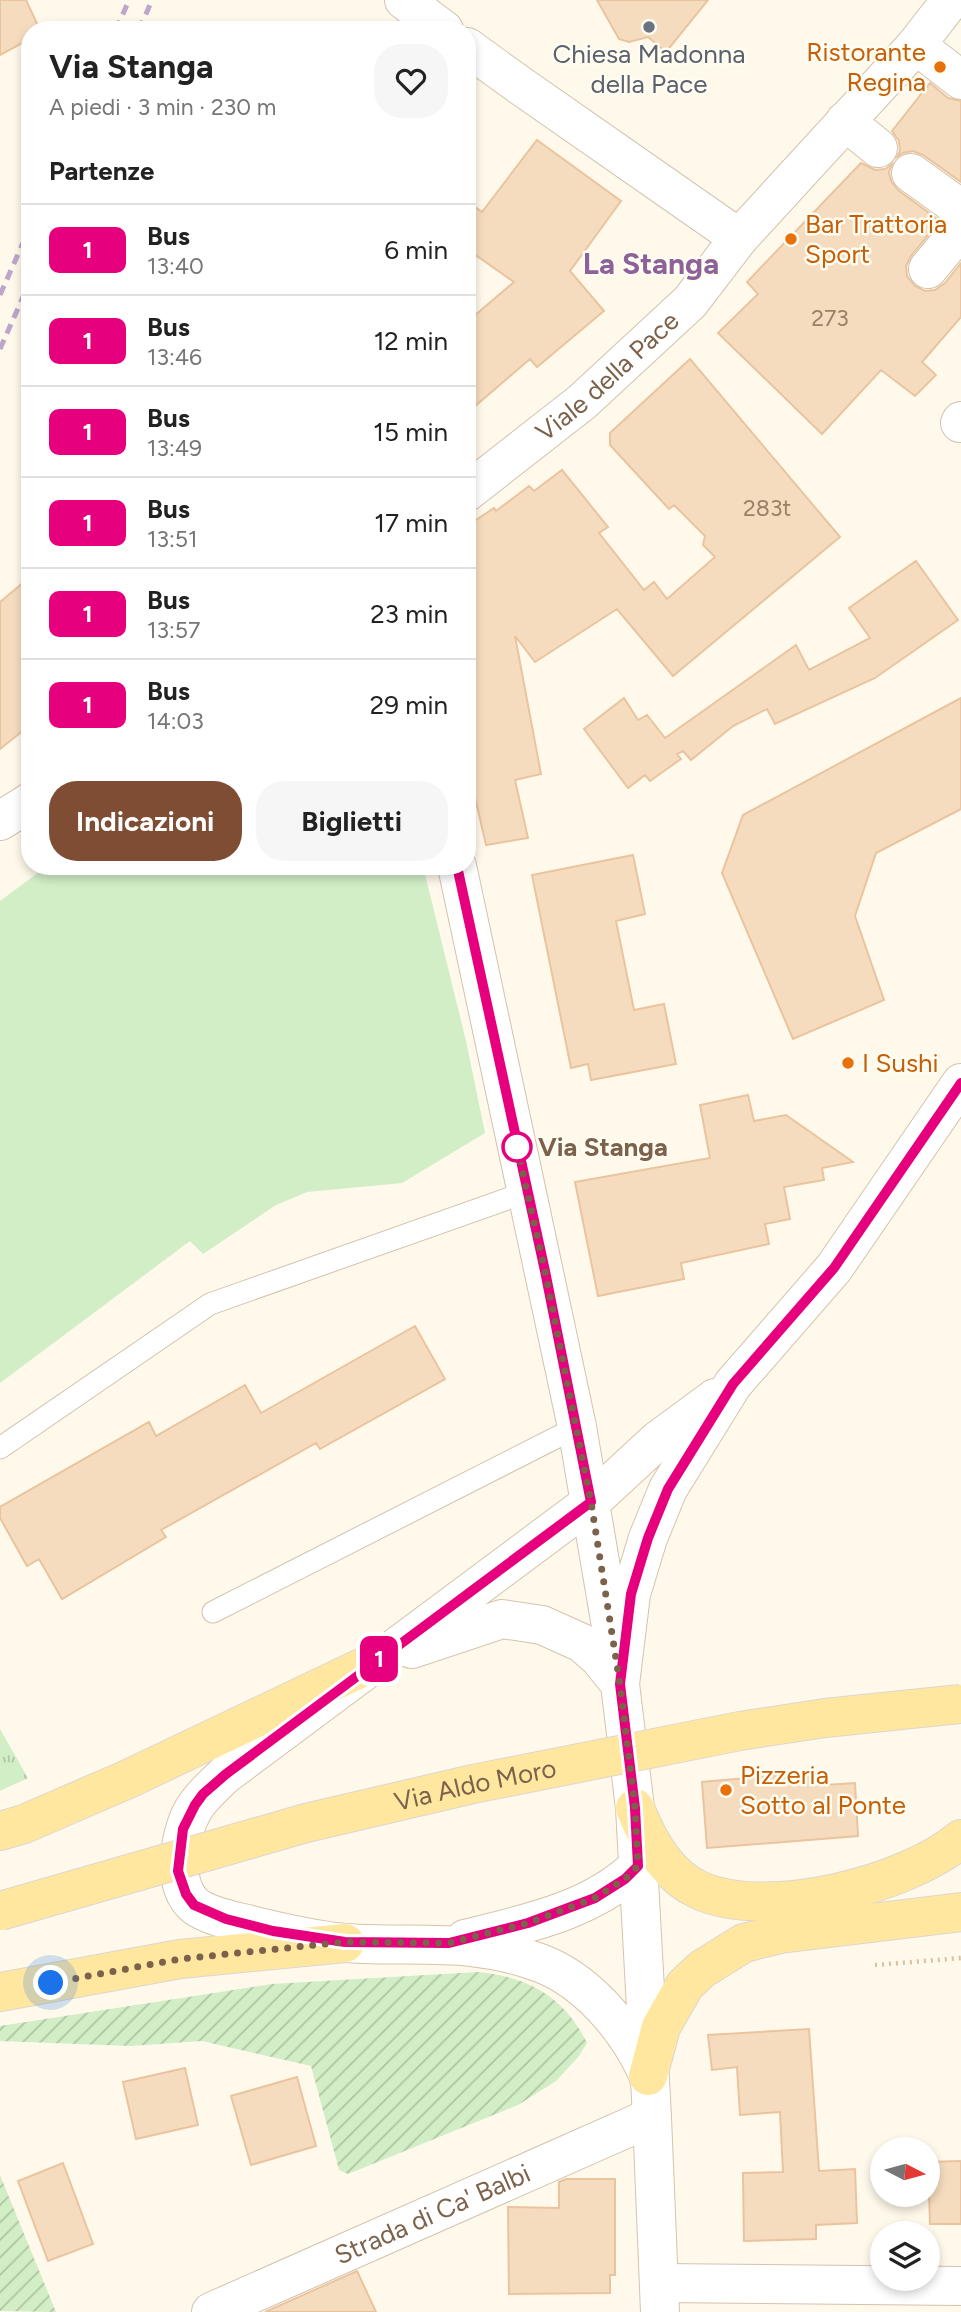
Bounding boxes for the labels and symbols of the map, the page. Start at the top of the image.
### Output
marker: Chiesa Madonna della Pace [641,19,657,35]
place label: Ristorante Regina [806,36,926,98]
place label: Chiesa Madonna della Pace [552,38,746,100]
marker: Ristorante Regina [932,59,948,75]
place label: Bar Trattoria Sport [805,208,947,270]
marker: Bar Trattoria Sport [783,231,799,247]
district label: La Stanga [583,245,719,282]
street label: Viale della Pace [529,304,686,448]
house number: 273 [811,304,849,332]
house number: 283t [743,494,791,522]
place label: I Sushi [862,1047,939,1079]
marker: I Sushi [840,1055,856,1071]
place label: Via Stanga [538,1131,668,1163]
marker: Via Stanga [502,1132,532,1162]
line badge: 1 [356,1636,402,1682]
street label: Via Aldo Moro [391,1752,559,1818]
place label: Pizzeria Sotto al Ponte [740,1759,906,1821]
marker: Pizzeria Sotto al Ponte [718,1782,734,1798]
your location [33,1965,68,2000]
north arrow [870,2137,940,2207]
street label: Strada di Ca' Balbi [330,2157,535,2271]

